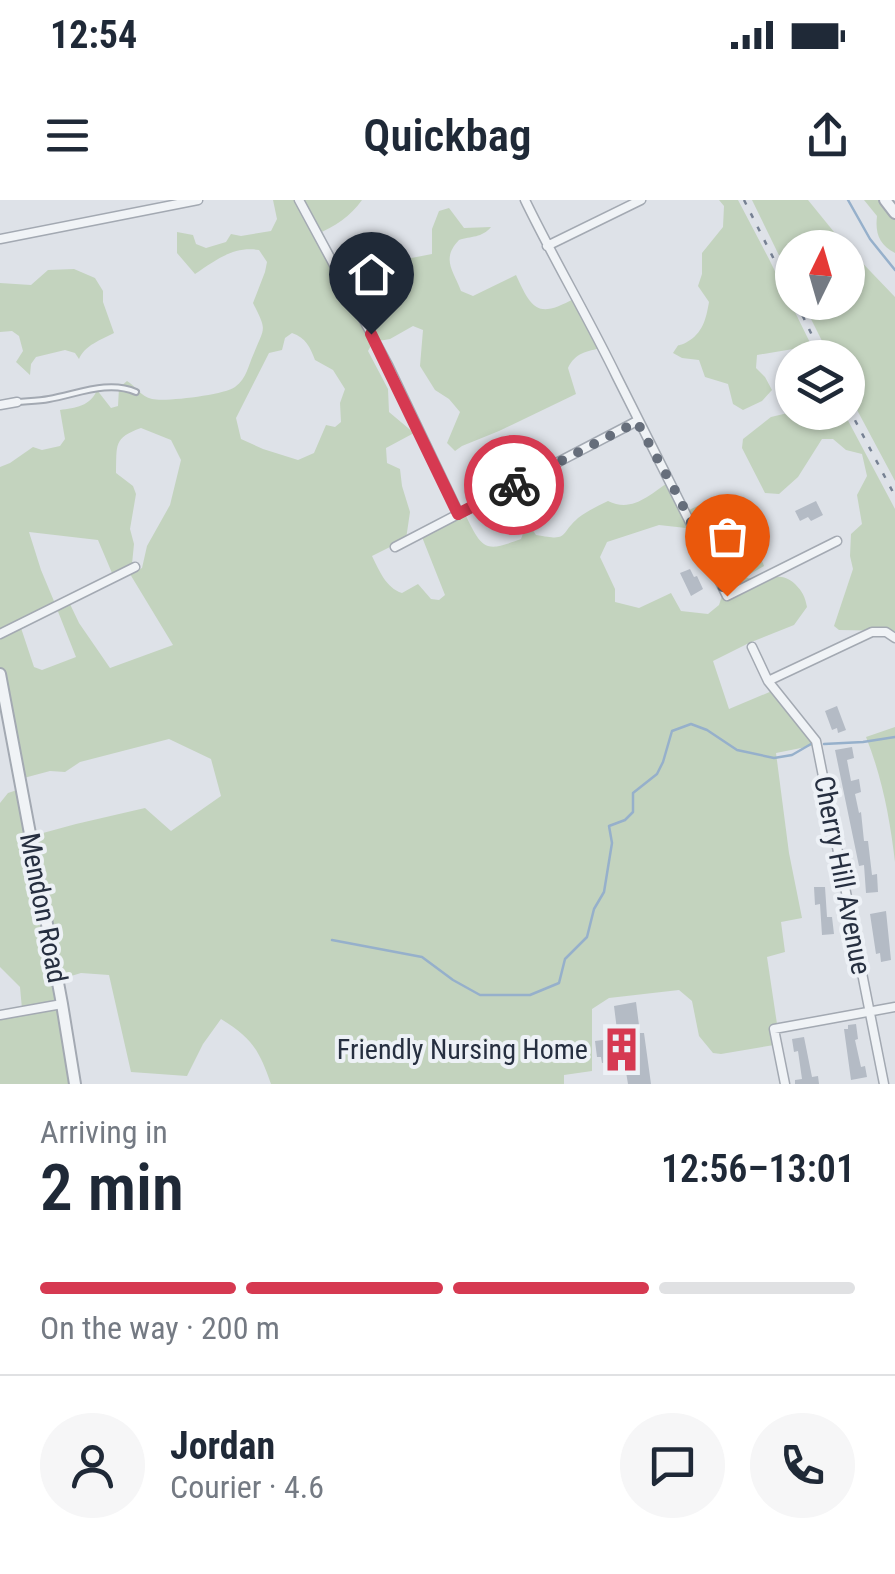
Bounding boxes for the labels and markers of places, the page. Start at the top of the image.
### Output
pin [329,232,414,335]
pin [685,494,770,597]
building icon: Friendly Nursing Home [597,1025,645,1073]
place label: Friendly Nursing Home [337,1033,588,1066]

